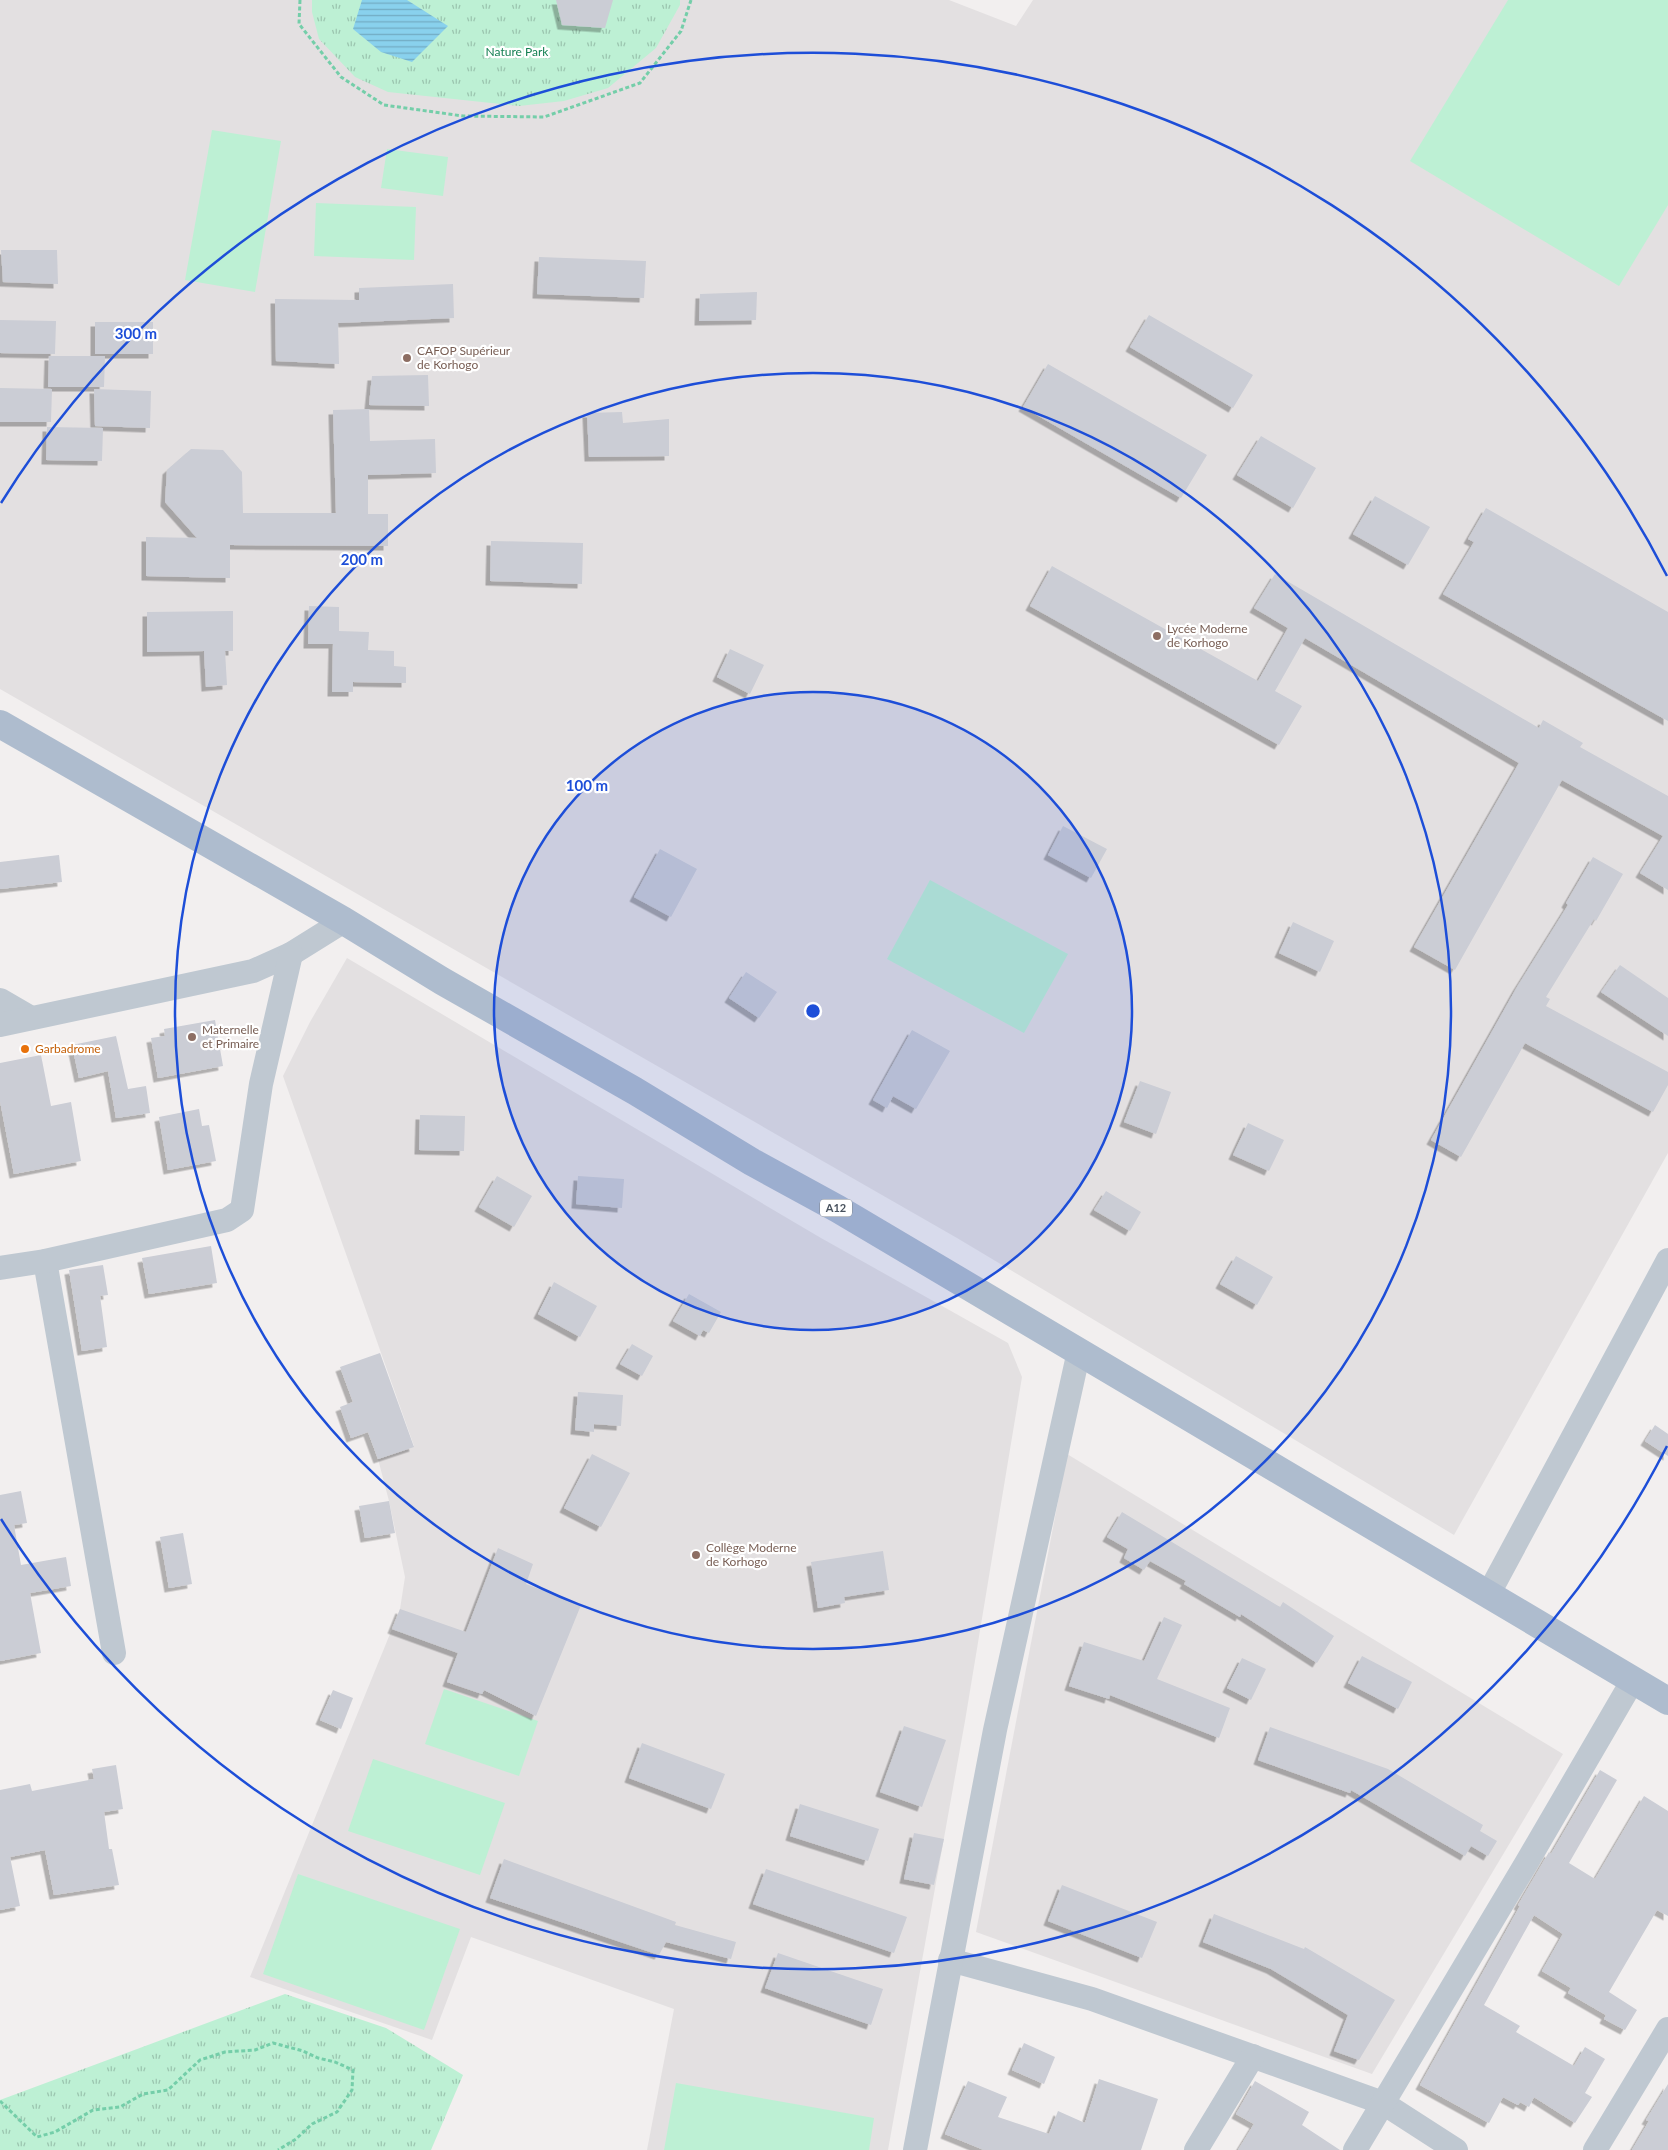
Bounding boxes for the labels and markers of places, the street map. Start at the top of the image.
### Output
place label: CAFOP Supérieur de Korhogo [417,343,511,372]
marker: CAFOP Supérieur de Korhogo [401,352,413,364]
place label: Lycée Moderne de Korhogo [1167,621,1248,650]
marker: Lycée Moderne de Korhogo [1151,630,1163,642]
centre of rings [804,1002,822,1020]
place label: Maternelle et Primaire [202,1022,259,1051]
marker: Maternelle et Primaire [186,1031,198,1043]
place label: Garbadrome [35,1041,101,1056]
marker: Garbadrome [19,1043,31,1055]
place label: Collège Moderne de Korhogo [706,1540,796,1569]
marker: Collège Moderne de Korhogo [690,1549,702,1561]

